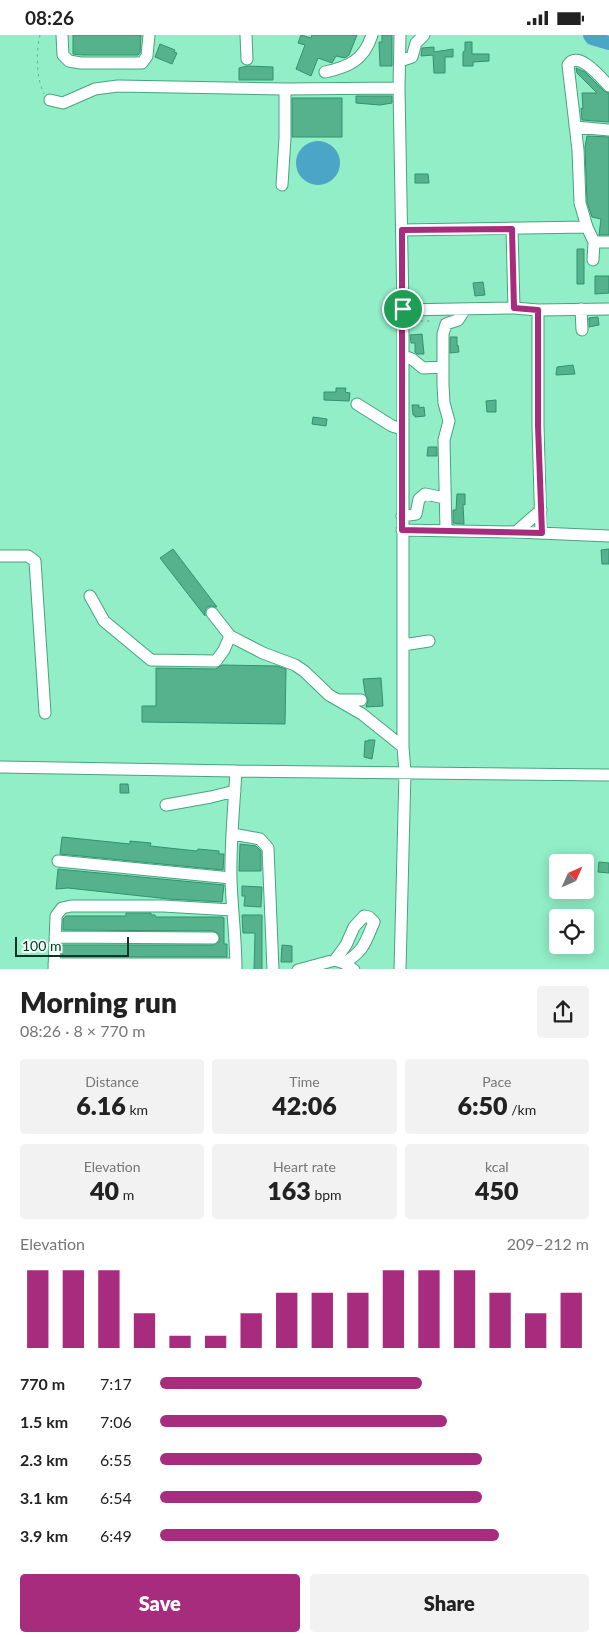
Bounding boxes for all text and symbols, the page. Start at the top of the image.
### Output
text: 08:26 [25,6,74,29]
pin [382,288,424,330]
icon: arrive [389,295,417,323]
north arrow [549,854,594,899]
map controls [549,854,594,954]
button: locate [549,909,594,954]
scale bar [15,934,129,958]
text: 100 m [22,937,61,954]
text: Morning run [20,985,177,1019]
button: share [537,986,589,1038]
text: 08:26 · 8 × 770 m [20,1021,145,1040]
text: Distance [85,1073,139,1090]
text: Time [289,1073,320,1090]
text: Pace [482,1073,511,1090]
text: 6.16 [76,1090,126,1120]
text: 42:06 [272,1090,337,1120]
text: 6:50 [457,1090,508,1120]
text: km [126,1101,148,1118]
text: /km [508,1101,536,1118]
text: Elevation [84,1158,141,1175]
text: Heart rate [273,1158,336,1175]
text: kcal [485,1158,509,1175]
text: 40 [90,1175,119,1205]
text: 163 [267,1175,311,1205]
text: 450 [475,1175,519,1205]
text: m [119,1186,134,1203]
text: bpm [311,1186,342,1203]
text: Elevation [20,1234,85,1253]
text: 209–212 m [507,1234,589,1253]
text: 770 m [20,1374,65,1393]
text: 7:17 [100,1374,132,1393]
text: 1.5 km [20,1412,68,1431]
text: 7:06 [100,1412,132,1431]
text: 2.3 km [20,1450,68,1469]
text: 6:55 [100,1450,132,1469]
text: 3.1 km [20,1488,68,1507]
text: 6:54 [100,1488,132,1507]
text: 3.9 km [20,1526,68,1545]
text: 6:49 [100,1526,132,1545]
button: Save [20,1574,300,1632]
button: Share [310,1574,589,1632]

